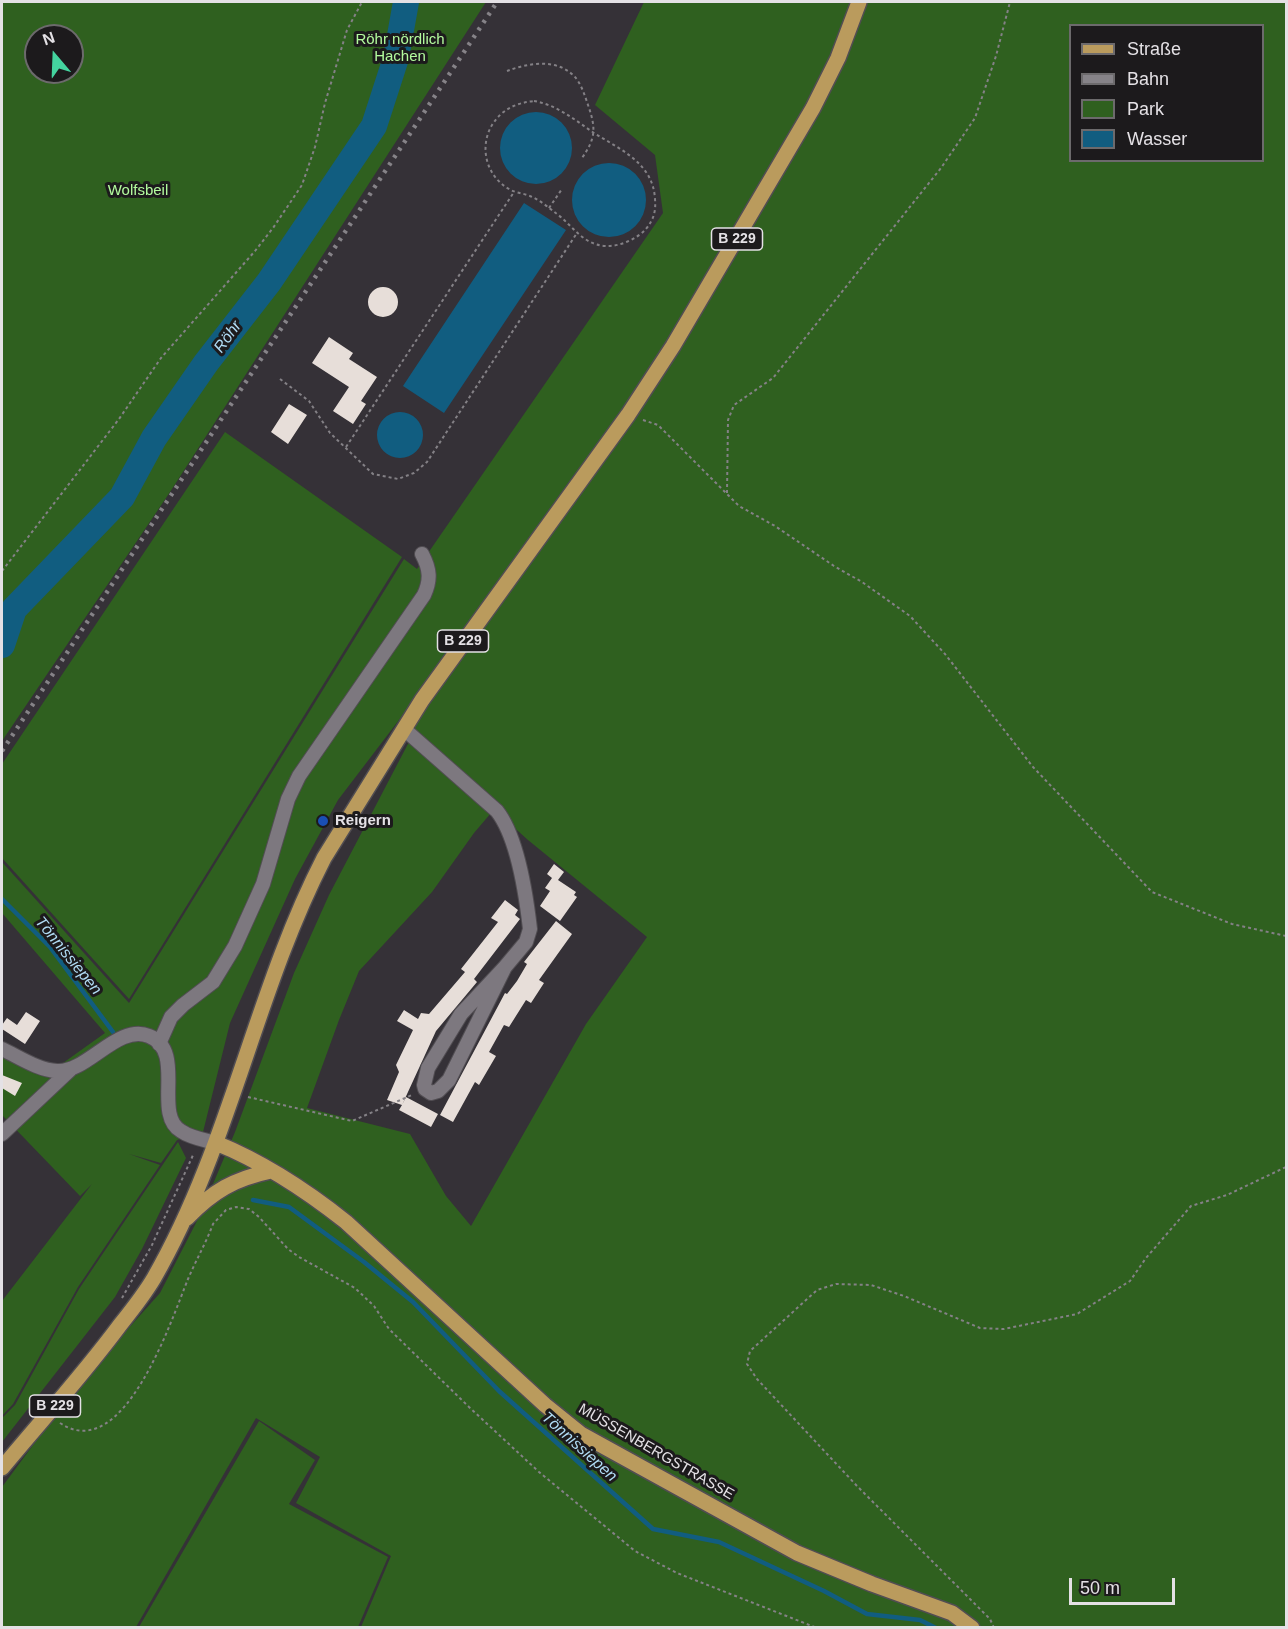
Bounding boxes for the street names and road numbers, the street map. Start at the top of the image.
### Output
road number: B 229 [712,228,762,250]
road number: B 229 [438,630,488,652]
road number: B 229 [29,1395,80,1417]
street label: MÜSSENBERGSTRASSE [575,1400,737,1504]

